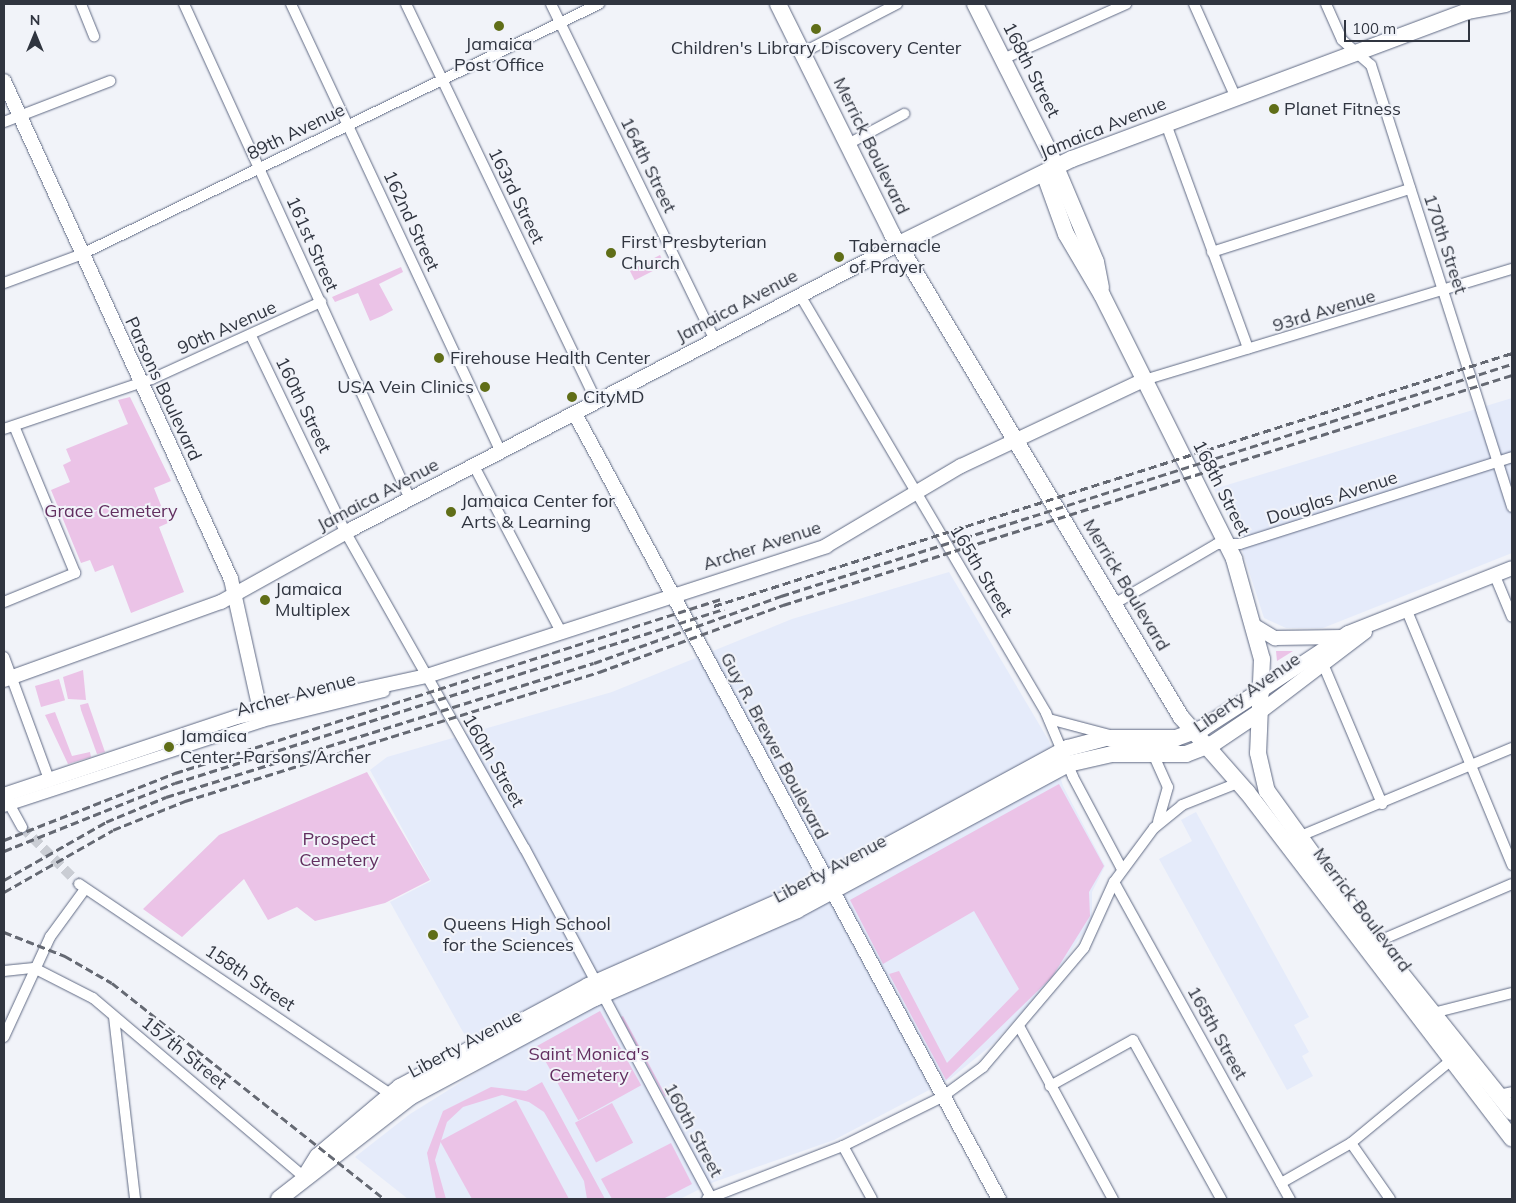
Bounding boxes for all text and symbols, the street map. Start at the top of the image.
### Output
north arrow [10,10,60,60]
scale bar [1346,10,1472,42]
text: N [30,11,40,29]
street label: 168th Street [998,19,1064,121]
text: 100 m [1352,19,1396,38]
marker: Jamaica Post Office [493,20,505,32]
marker: Children's Library Discovery Center [810,23,822,35]
place label: Jamaica Post Office [454,34,544,76]
place label: Children's Library Discovery Center [671,37,961,59]
street label: Merrick Boulevard [828,74,914,218]
street label: Jamaica Avenue [1037,93,1169,163]
place label: Planet Fitness [1284,98,1401,120]
street label: 89th Avenue [244,99,348,165]
marker: Planet Fitness [1268,103,1280,115]
street label: 164th Street [616,114,680,216]
street label: 163rd Street [483,144,549,248]
street label: 162nd Street [378,167,444,275]
street label: 170th Street [1419,191,1471,297]
street label: 161st Street [281,193,343,295]
place label: First Presbyterian Church [621,232,767,274]
place label: Tabernacle of Prayer [849,236,941,278]
marker: First Presbyterian Church [605,247,617,259]
marker: Tabernacle of Prayer [833,251,845,263]
street label: Jamaica Avenue [672,265,802,347]
street label: 93rd Avenue [1270,285,1378,337]
street label: 90th Avenue [174,297,280,359]
street label: Parsons Boulevard [120,314,206,464]
place label: Firehouse Health Center [450,347,650,369]
marker: Firehouse Health Center [432,351,446,365]
street label: 160th Street [271,354,335,456]
place label: USA Vein Clinics [337,376,474,398]
marker: USA Vein Clinics [478,380,492,394]
place label: CityMD [583,386,644,408]
marker: CityMD [565,390,579,404]
street label: 168th Street [1188,437,1254,539]
street label: Jamaica Avenue [313,454,443,536]
street label: Douglas Avenue [1264,467,1400,529]
place label: Jamaica Center for Arts & Learning [461,491,615,534]
park label: Grace Cemetery [44,500,178,522]
marker: Jamaica Center for Arts & Learning [445,506,457,518]
street label: Merrick Boulevard [1078,515,1174,655]
street label: Archer Avenue [700,517,824,575]
street label: 165th Street [945,521,1017,621]
place label: Jamaica Multiplex [275,579,350,622]
marker: Jamaica Multiplex [259,594,271,606]
street label: Liberty Avenue [1190,648,1304,738]
street label: Guy R. Brewer Boulevard [716,649,832,843]
street label: Archer Avenue [234,669,358,721]
street label: 160th Street [458,711,528,811]
place label: Jamaica Center–Parsons/Archer [180,726,371,769]
marker: Jamaica Center–Parsons/Archer [162,740,176,754]
park label: Prospect Cemetery [299,829,379,872]
street label: Liberty Avenue [770,830,890,908]
street label: Merrick Boulevard [1308,844,1416,976]
place label: Queens High School for the Sciences [443,914,611,956]
marker: Queens High School for the Sciences [427,929,439,941]
street label: 158th Street [201,940,299,1016]
street label: 165th Street [1182,982,1252,1084]
street label: Liberty Avenue [405,1005,525,1083]
street label: 157th Street [137,1012,231,1094]
park label: Saint Monica's Cemetery [529,1044,649,1086]
street label: 160th Street [659,1079,727,1181]

